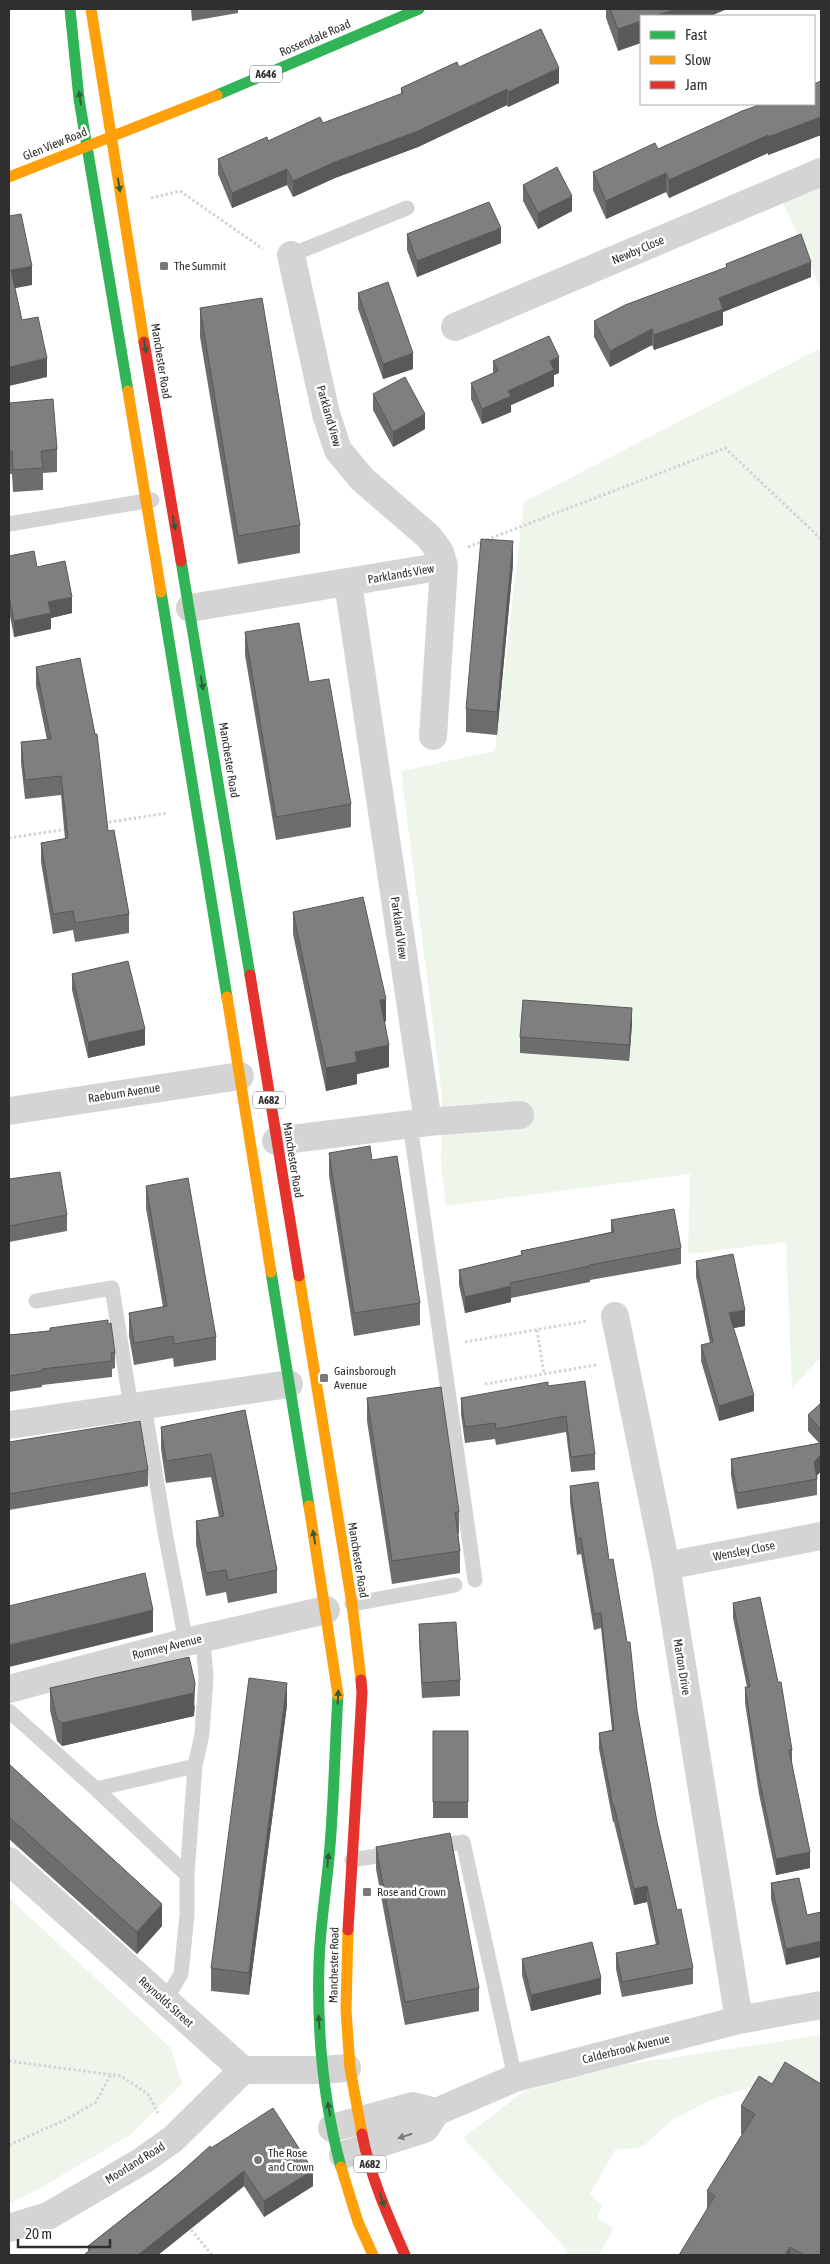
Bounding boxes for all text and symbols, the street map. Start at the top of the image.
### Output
legend [640,15,815,105]
street label: Rossendale Road [277,17,353,59]
text: Fast [685,26,707,43]
text: Slow [685,51,711,68]
road number: A646 [250,66,282,82]
text: Jam [685,76,708,93]
one-way arrow [75,89,83,105]
street label: Glen View Road [21,125,89,163]
one-way arrow [115,178,123,194]
street label: Newby Close [610,233,666,267]
place label: The Summit [174,259,227,273]
marker: The Summit [158,260,170,272]
street label: Manchester Road [148,322,174,400]
one-way arrow [141,338,149,354]
street label: Parkland View [314,384,344,448]
one-way arrow [170,516,178,532]
street label: Parklands View [367,561,435,587]
one-way arrow [199,676,207,692]
street label: Manchester Road [216,721,242,799]
street label: Parkland View [388,896,410,960]
street label: Raeburn Avenue [87,1080,161,1106]
road number: A682 [253,1092,285,1108]
street label: Manchester Road [280,1121,306,1199]
place label: Gainsborough Avenue [334,1364,396,1392]
marker: Gainsborough Avenue [318,1372,330,1384]
street label: Manchester Road [345,1521,371,1599]
one-way arrow [310,1529,318,1545]
street label: Wensley Close [712,1538,776,1564]
street label: Romney Avenue [131,1632,203,1662]
street label: Marton Drive [671,1638,693,1696]
one-way arrow [334,1689,342,1705]
one-way arrow [324,1851,332,1867]
place label: Rose and Crown [377,1885,446,1899]
marker: Rose and Crown [361,1886,373,1898]
street label: Manchester Road [326,1927,342,2003]
street label: Reynolds Street [136,1974,197,2031]
one-way arrow [315,2013,323,2029]
street label: Calderbrook Avenue [581,2031,671,2067]
one-way arrow [324,2100,332,2116]
one-way arrow [397,2133,412,2140]
street label: Moorland Road [103,2139,167,2187]
place label: The Rose and Crown [268,2146,314,2174]
marker: The Rose and Crown [252,2154,264,2166]
road number: A682 [354,2156,386,2172]
one-way arrow [378,2193,386,2208]
scale bar [18,2216,110,2248]
text: 20 m [25,2225,52,2242]

